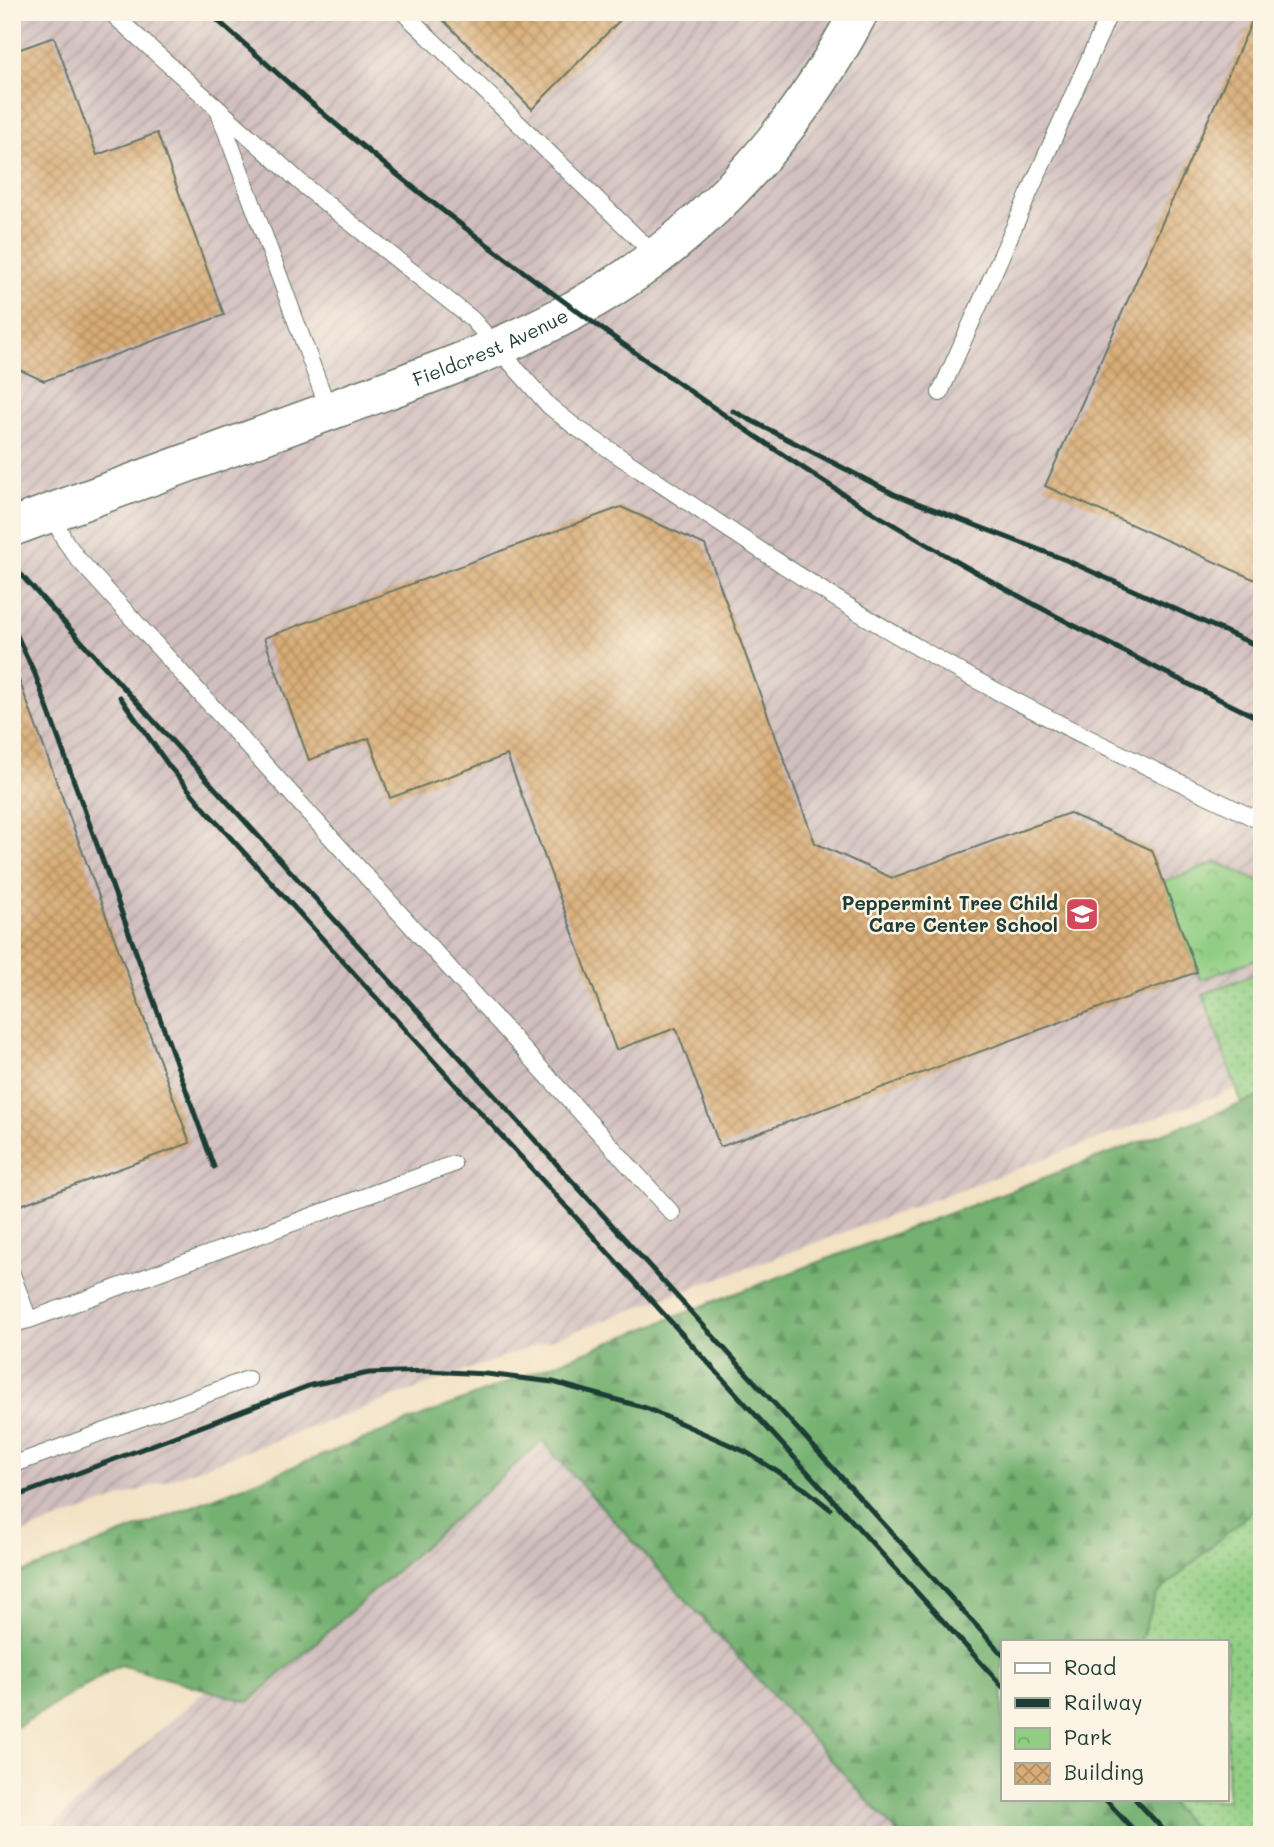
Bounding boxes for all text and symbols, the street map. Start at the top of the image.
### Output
street label: Fieldcrest Avenue [409,302,572,391]
place label: Peppermint Tree Child Care Center School [842,890,1058,937]
school or university icon: Peppermint Tree Child Care Center School [1063,895,1101,933]
legend [1001,1640,1228,1801]
text: Road [1064,1653,1116,1680]
text: Railway [1064,1688,1143,1715]
text: Park [1064,1723,1112,1750]
text: Building [1064,1758,1144,1785]

